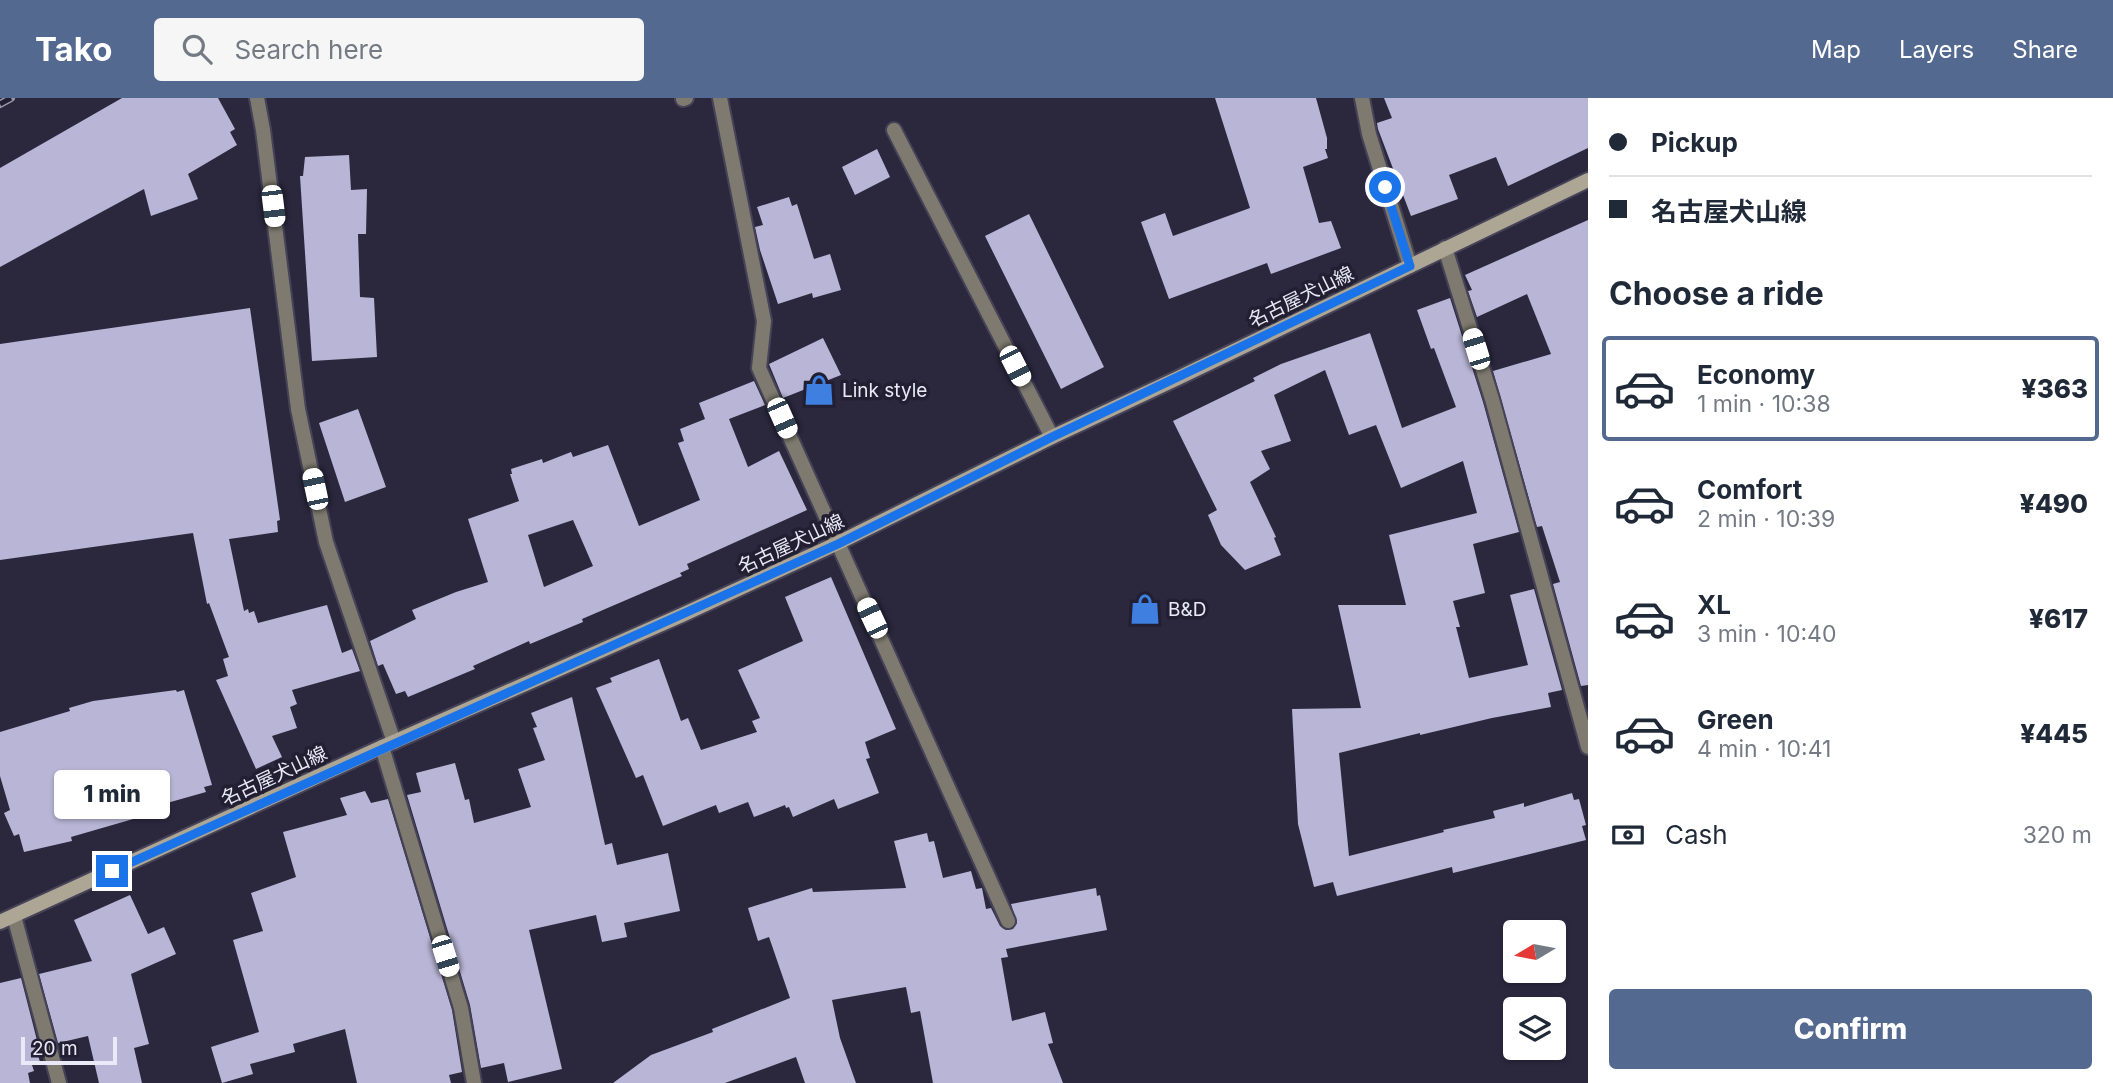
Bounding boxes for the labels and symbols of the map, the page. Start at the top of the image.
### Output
route start [1369,171,1401,203]
car [261,184,286,228]
street label: 名古屋犬山線 [1245,262,1357,332]
car [1460,326,1493,372]
car [997,343,1034,389]
shop icon: Link style [802,373,836,407]
place label: Link style [842,379,927,402]
car [764,395,801,441]
car [301,466,330,512]
street label: 名古屋犬山線 [734,509,848,579]
shop icon: B&D [1128,592,1162,626]
car [854,595,891,641]
place label: B&D [1168,598,1206,621]
street label: 名古屋犬山線 [217,741,331,811]
callout: 1 min [54,770,170,818]
route end [96,855,128,887]
north arrow [1503,920,1566,984]
car [429,933,462,979]
scale bar [21,1034,117,1066]

